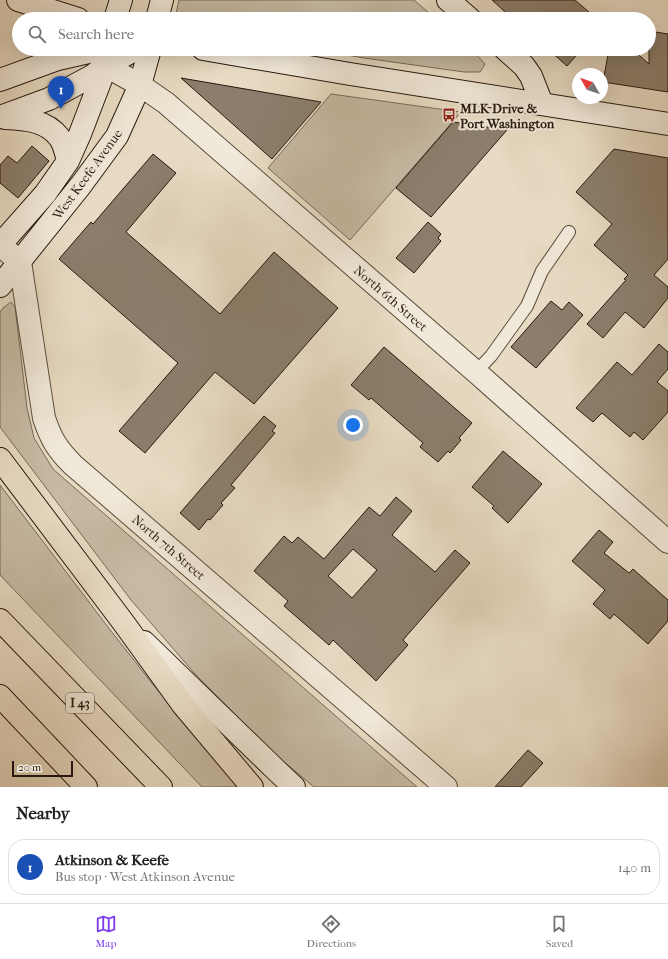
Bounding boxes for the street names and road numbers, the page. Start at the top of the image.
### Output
street label: West Keefe Avenue [49,126,126,223]
street label: North 6th Street [351,262,431,335]
street label: North 7th Street [129,512,208,583]
road number: I 43 [66,693,94,713]

